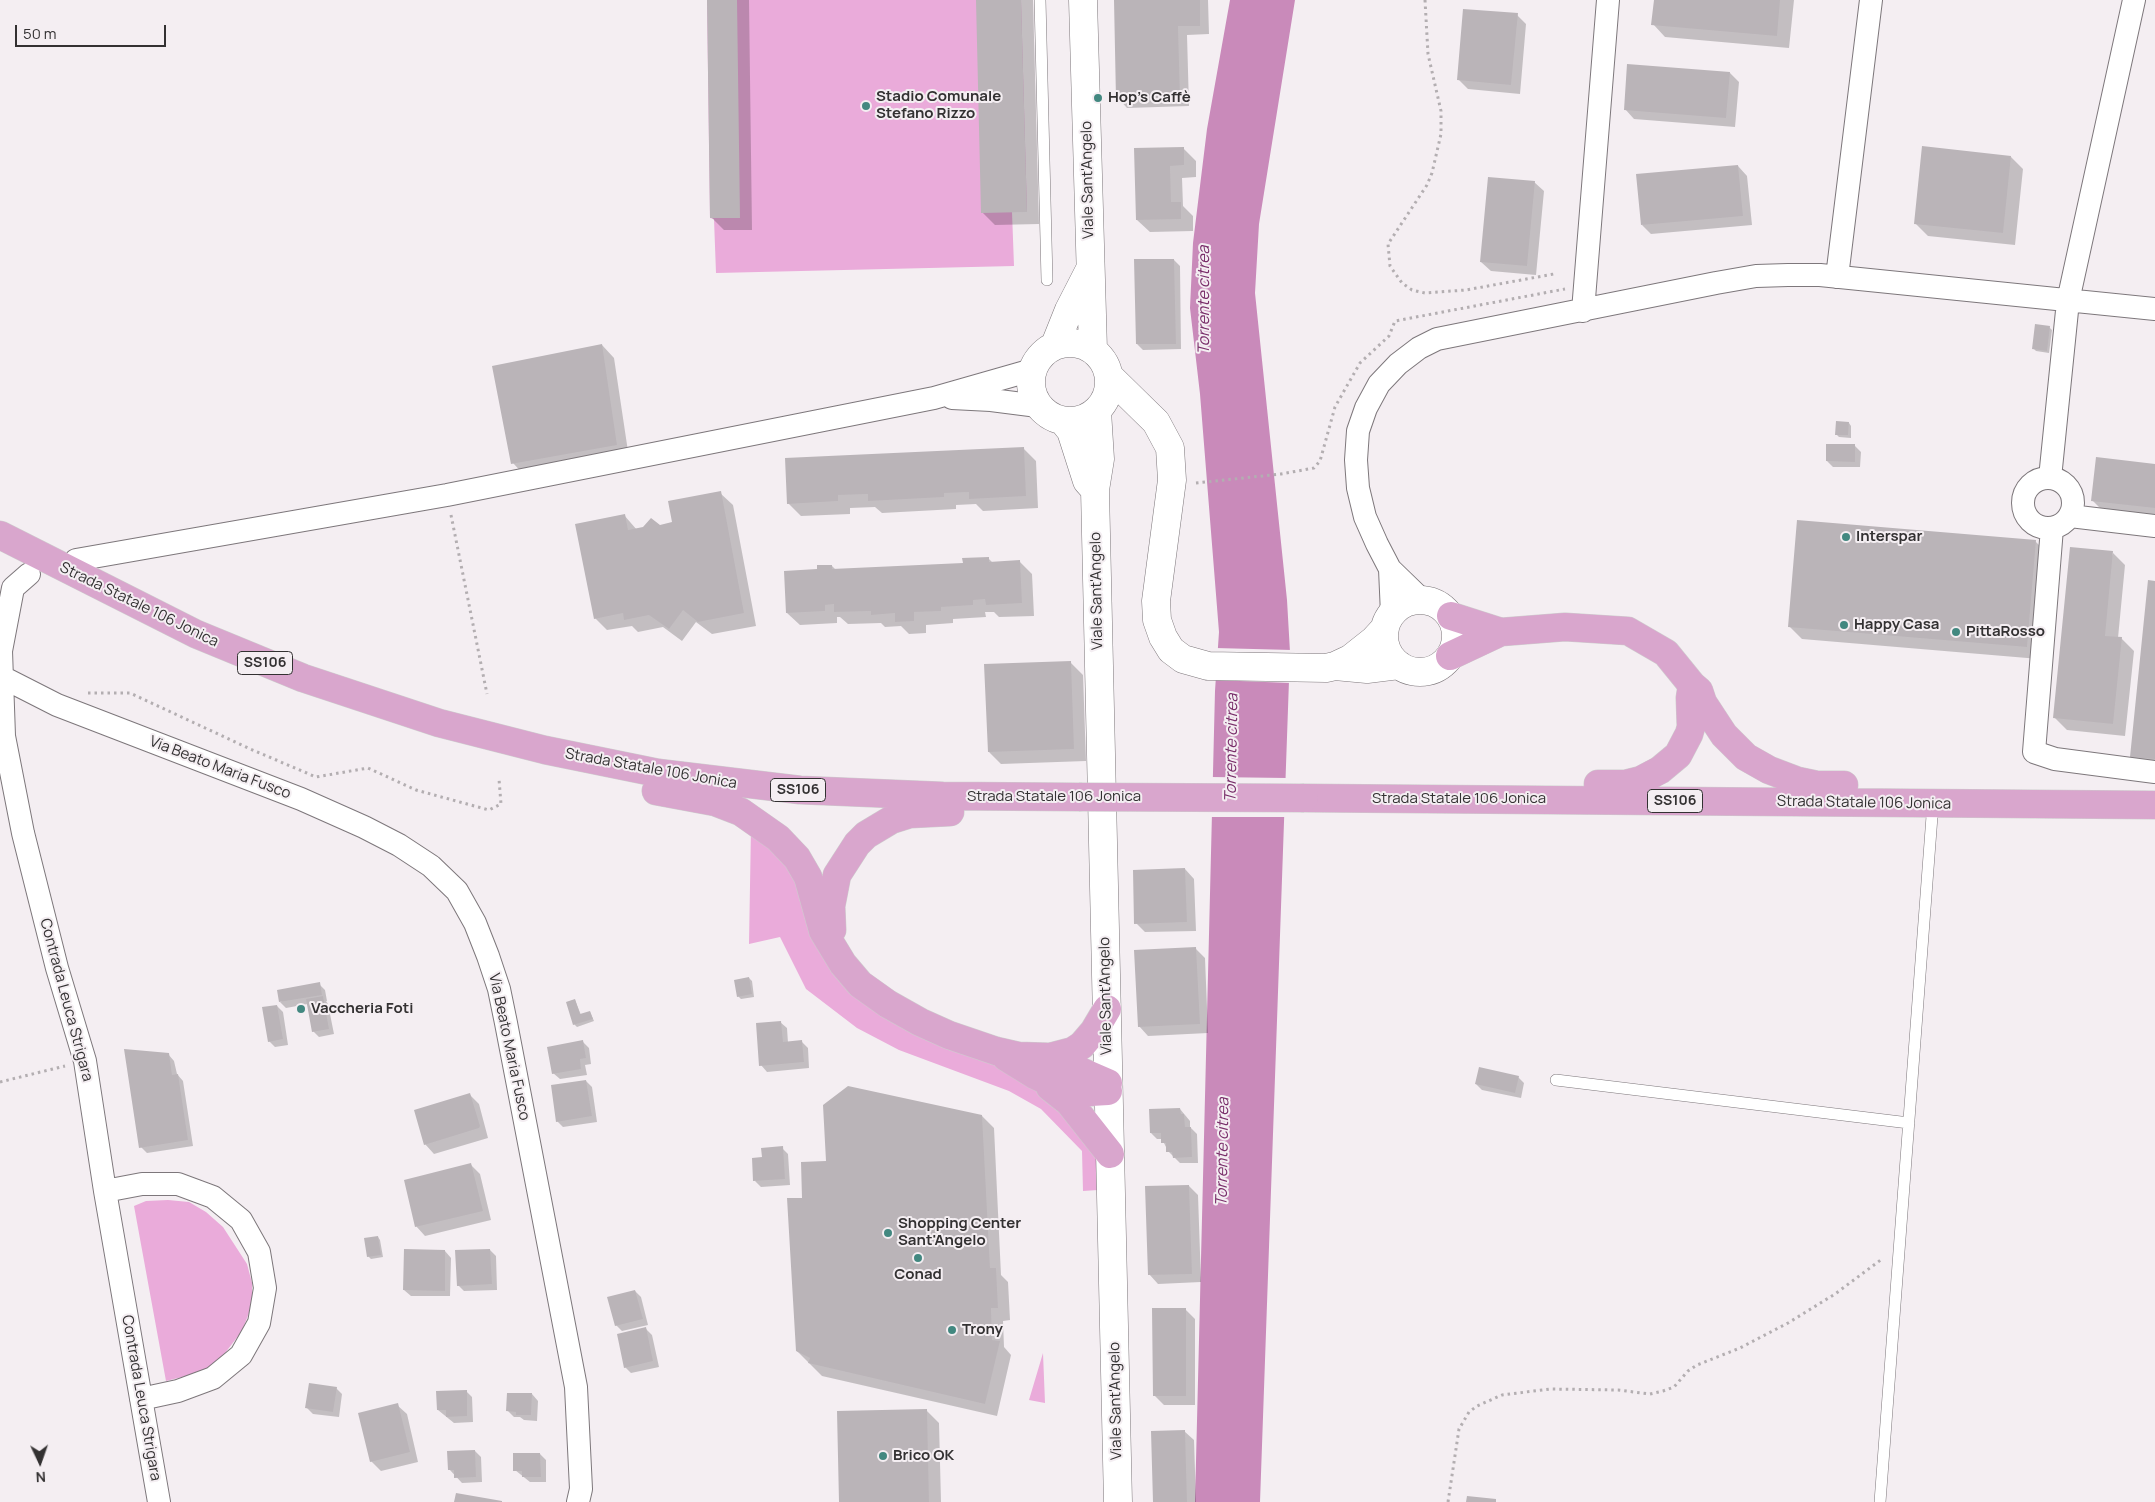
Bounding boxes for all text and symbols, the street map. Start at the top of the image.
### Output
scale bar [18,15,169,47]
text: 50 m [23,23,57,44]
place label: Stadio Comunale Stefano Rizzo [876,88,1001,123]
place label: Hop’s Caffè [1108,89,1191,107]
marker: Hop’s Caffè [1092,92,1104,104]
marker: Stadio Comunale Stefano Rizzo [860,100,872,112]
street label: Viale Sant'Angelo [1078,121,1098,239]
water label: Torrente citrea [1195,246,1215,354]
place label: Interspar [1856,528,1922,546]
marker: Interspar [1840,531,1852,543]
street label: Viale Sant'Angelo [1087,532,1107,650]
street label: Strada Statale 106 Jonica [57,559,221,651]
place label: Happy Casa [1854,616,1940,634]
marker: Happy Casa [1838,619,1850,631]
place label: PittaRosso [1966,623,2045,641]
marker: PittaRosso [1950,626,1962,638]
road number: SS106 [238,651,292,674]
water label: Torrente citrea [1221,693,1243,803]
street label: Via Beato Maria Fusco [147,733,293,803]
street label: Strada Statale 106 Jonica [564,745,738,793]
road number: SS106 [770,778,826,802]
street label: Strada Statale 106 Jonica [967,788,1141,806]
road number: SS106 [1648,789,1702,812]
street label: Strada Statale 106 Jonica [1372,790,1546,808]
street label: Strada Statale 106 Jonica [1777,792,1951,814]
street label: Contrada Leuca Strigara [36,917,96,1083]
street label: Viale Sant'Angelo [1096,937,1116,1055]
street label: Via Beato Maria Fusco [485,972,533,1122]
place label: Vaccheria Foti [311,1000,413,1018]
marker: Vaccheria Foti [295,1003,307,1015]
water label: Torrente citrea [1212,1097,1234,1207]
place label: Shopping Center Sant'Angelo [898,1215,1021,1250]
marker: Shopping Center Sant'Angelo [882,1227,894,1239]
marker: Conad [912,1252,924,1264]
place label: Conad [894,1266,942,1284]
street label: Contrada Leuca Strigara [118,1314,164,1482]
place label: Trony [962,1321,1003,1339]
marker: Trony [946,1324,958,1336]
street label: Viale Sant'Angelo [1106,1342,1126,1460]
north arrow [15,1437,65,1487]
place label: Brico OK [893,1447,954,1465]
marker: Brico OK [877,1450,889,1462]
text: N [35,1468,46,1487]

